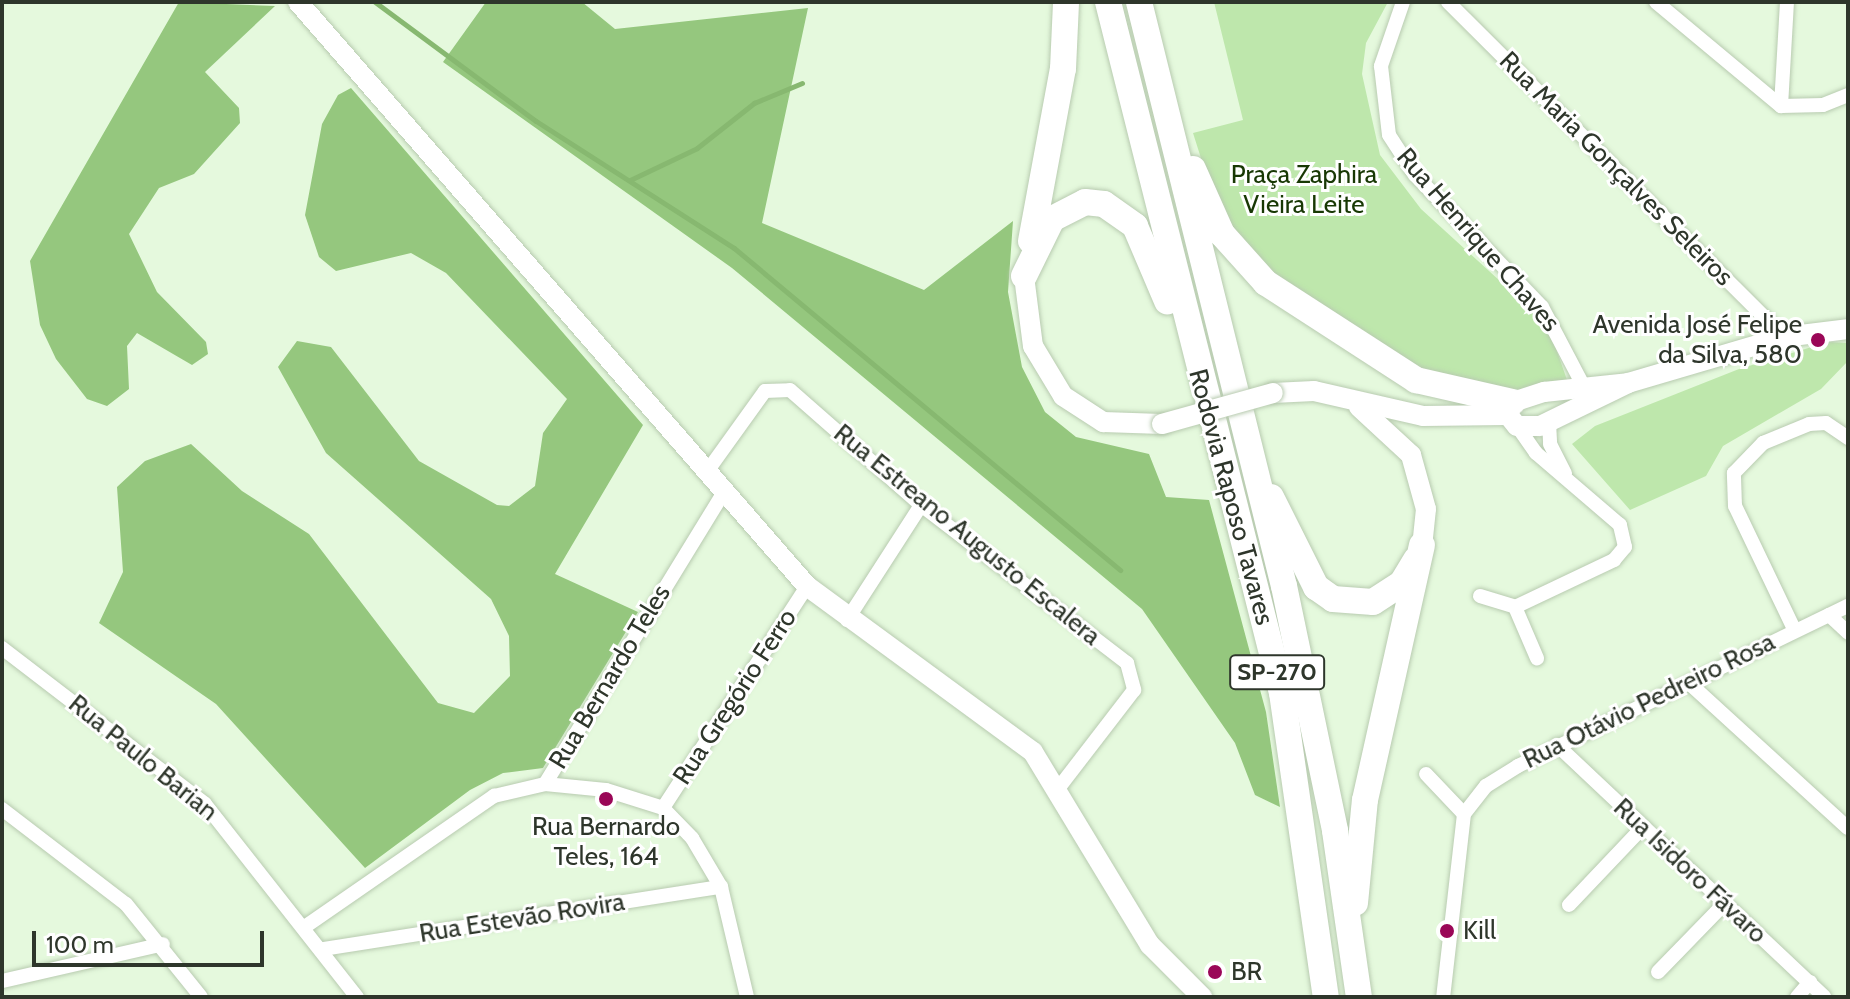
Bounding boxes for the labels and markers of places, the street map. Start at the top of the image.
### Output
place label: Avenida José Felipe da Silva, 580 [1593,309,1802,370]
marker: Avenida José Felipe da Silva, 580 [1809,331,1827,349]
marker: Rua Bernardo Teles, 164 [597,790,615,808]
place label: Rua Bernardo Teles, 164 [532,811,680,872]
place label: Kill [1463,915,1496,947]
marker: Kill [1438,922,1456,940]
place label: BR [1231,956,1262,988]
marker: BR [1206,963,1224,981]

